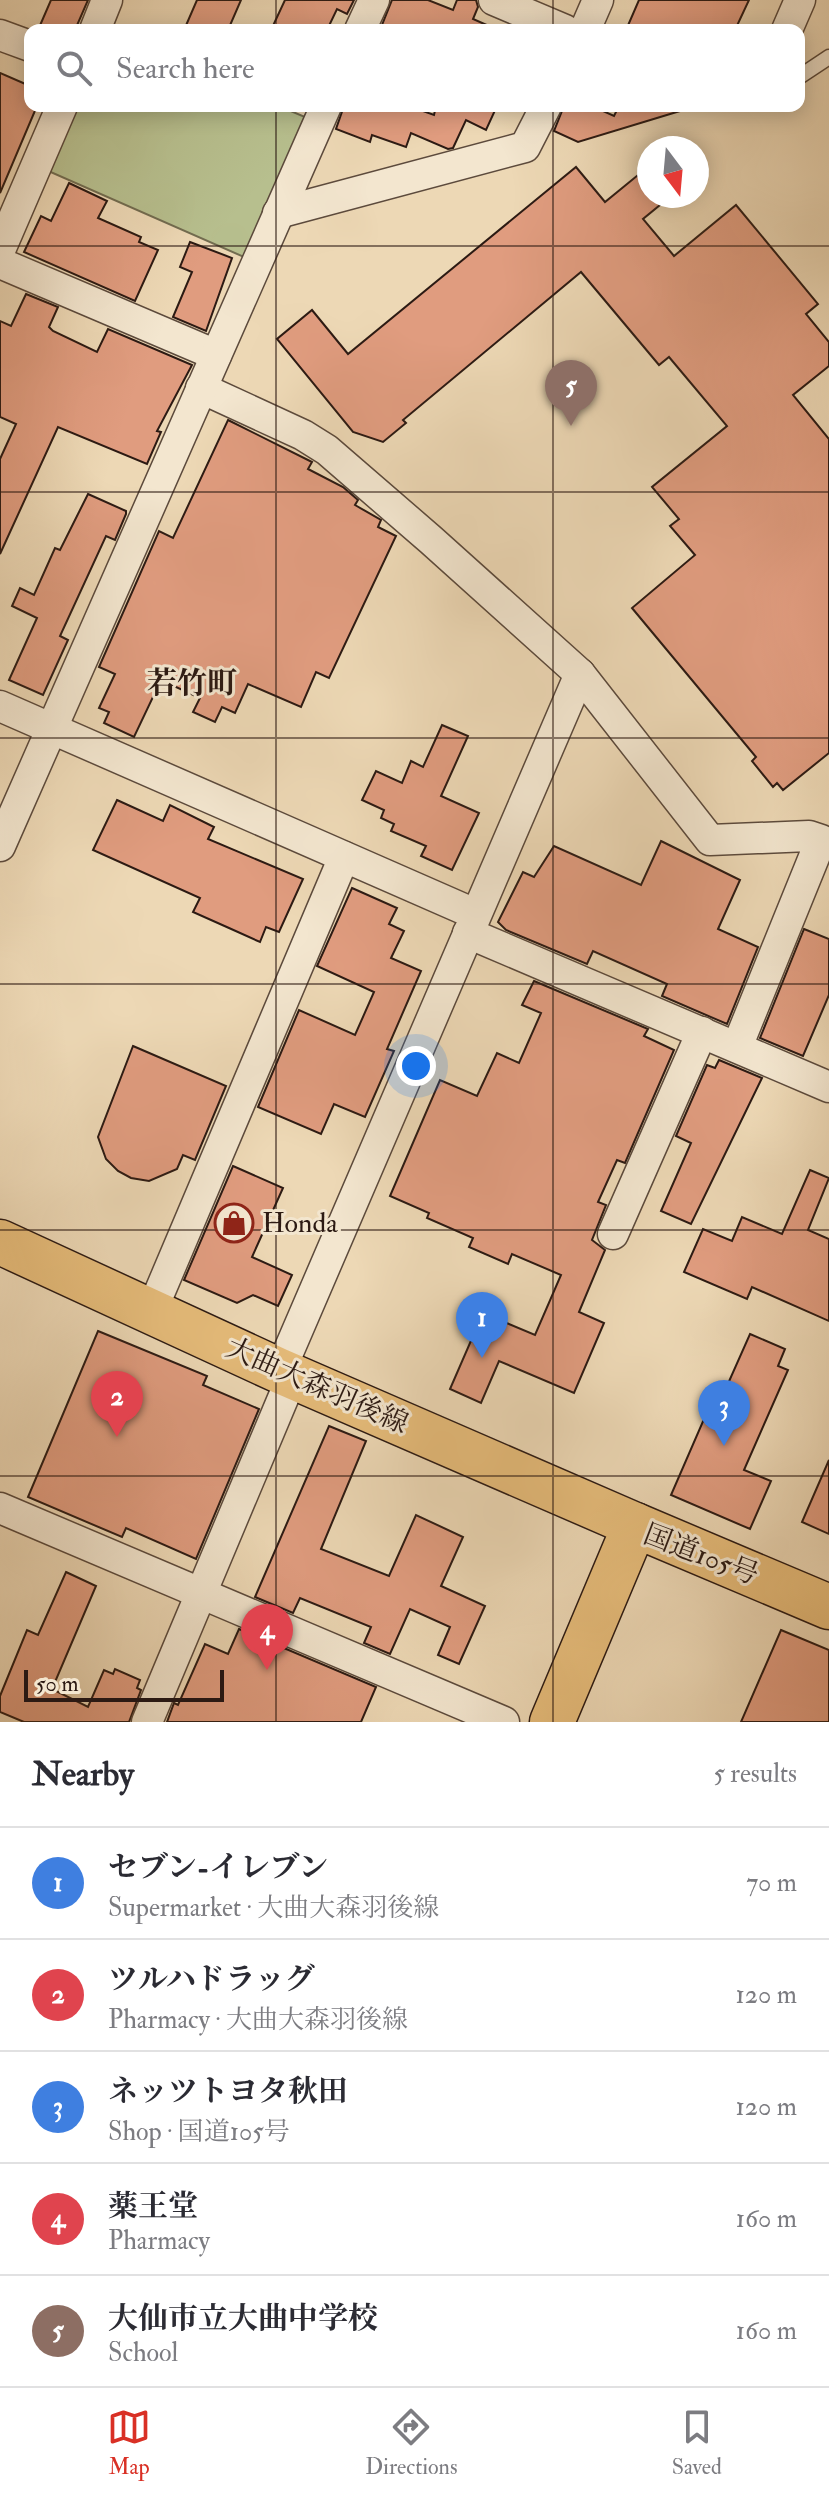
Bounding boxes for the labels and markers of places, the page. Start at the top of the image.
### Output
pin: 5 [545,360,597,426]
shop icon: Honda [213,1202,255,1244]
place label: Honda [262,1206,338,1241]
pin: 1 [456,1292,508,1358]
pin: 2 [91,1371,143,1437]
pin: 3 [698,1380,750,1446]
pin: 4 [241,1604,293,1670]

